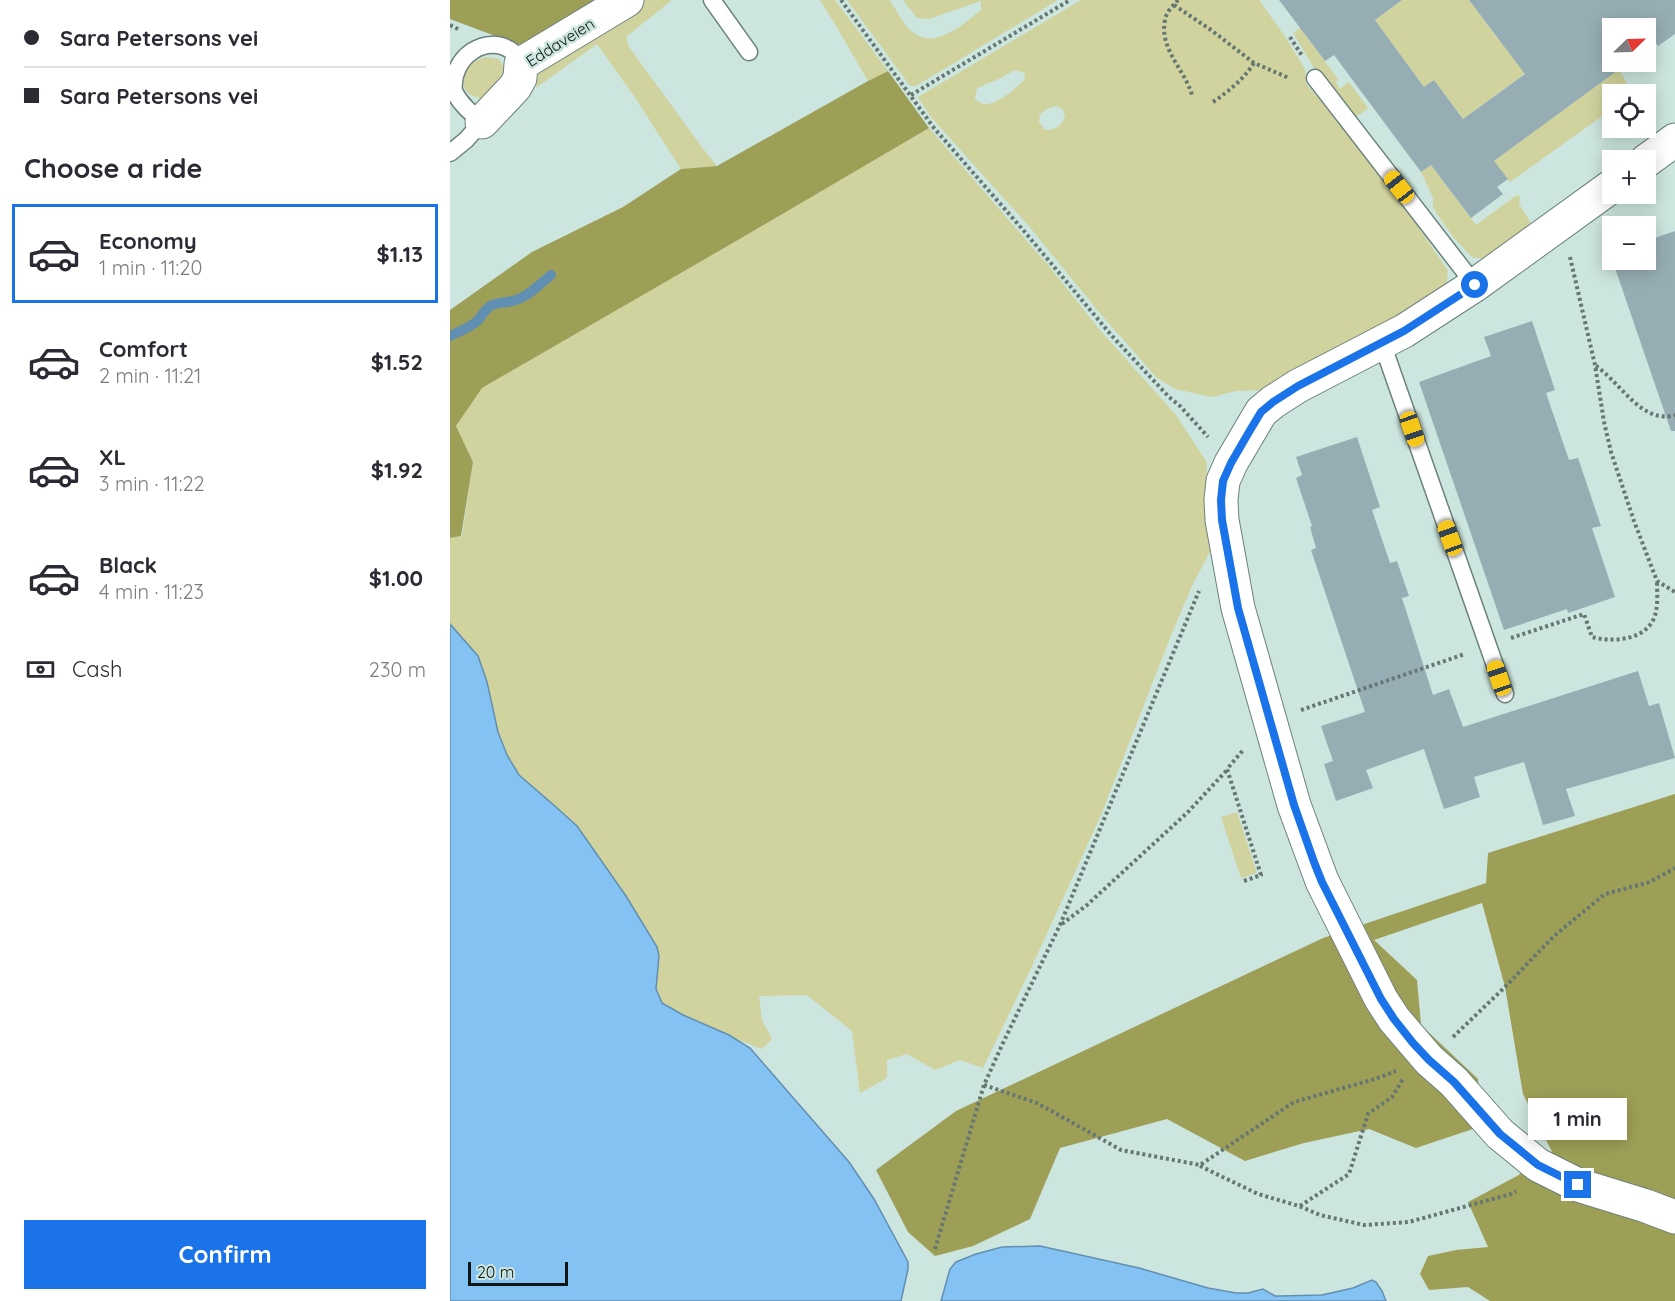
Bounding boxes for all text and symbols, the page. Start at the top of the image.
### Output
street label: Eddaveien [522,13,598,71]
north arrow [1602,18,1656,72]
map controls [1602,18,1656,270]
text: Sara Petersons vei [60,24,258,52]
text: Sara Petersons vei [60,82,258,110]
button: locate [1602,84,1656,138]
button: + [1602,150,1656,204]
text: Choose a ride [24,151,202,185]
car [1381,167,1417,207]
button: − [1602,216,1656,270]
icon: car [27,227,81,281]
text: Economy [99,227,197,255]
text: $1.13 [377,240,423,268]
text: 1 min · 11:20 [99,255,202,280]
route start [1461,271,1488,298]
icon: car [27,335,81,389]
text: Comfort [99,335,188,363]
text: $1.52 [371,348,423,376]
text: 2 min · 11:21 [99,363,201,388]
car [1398,409,1426,449]
icon: car [27,443,81,497]
text: XL [99,443,126,471]
text: $1.92 [371,456,423,484]
text: 3 min · 11:22 [99,471,205,496]
car [1435,518,1465,558]
icon: car [27,551,81,605]
text: Black [99,551,157,579]
text: $1.00 [369,564,423,592]
text: 4 min · 11:23 [99,579,204,604]
icon: cash [24,653,57,686]
text: Cash [72,655,123,683]
text: 230 m [369,657,426,682]
car [1485,658,1513,698]
callout: 1 min [1528,1098,1628,1140]
text: 1 min [1553,1106,1602,1131]
route end [1564,1171,1591,1198]
button: Confirm [24,1220,426,1289]
scale bar [468,1259,568,1286]
text: 20 m [477,1262,514,1282]

